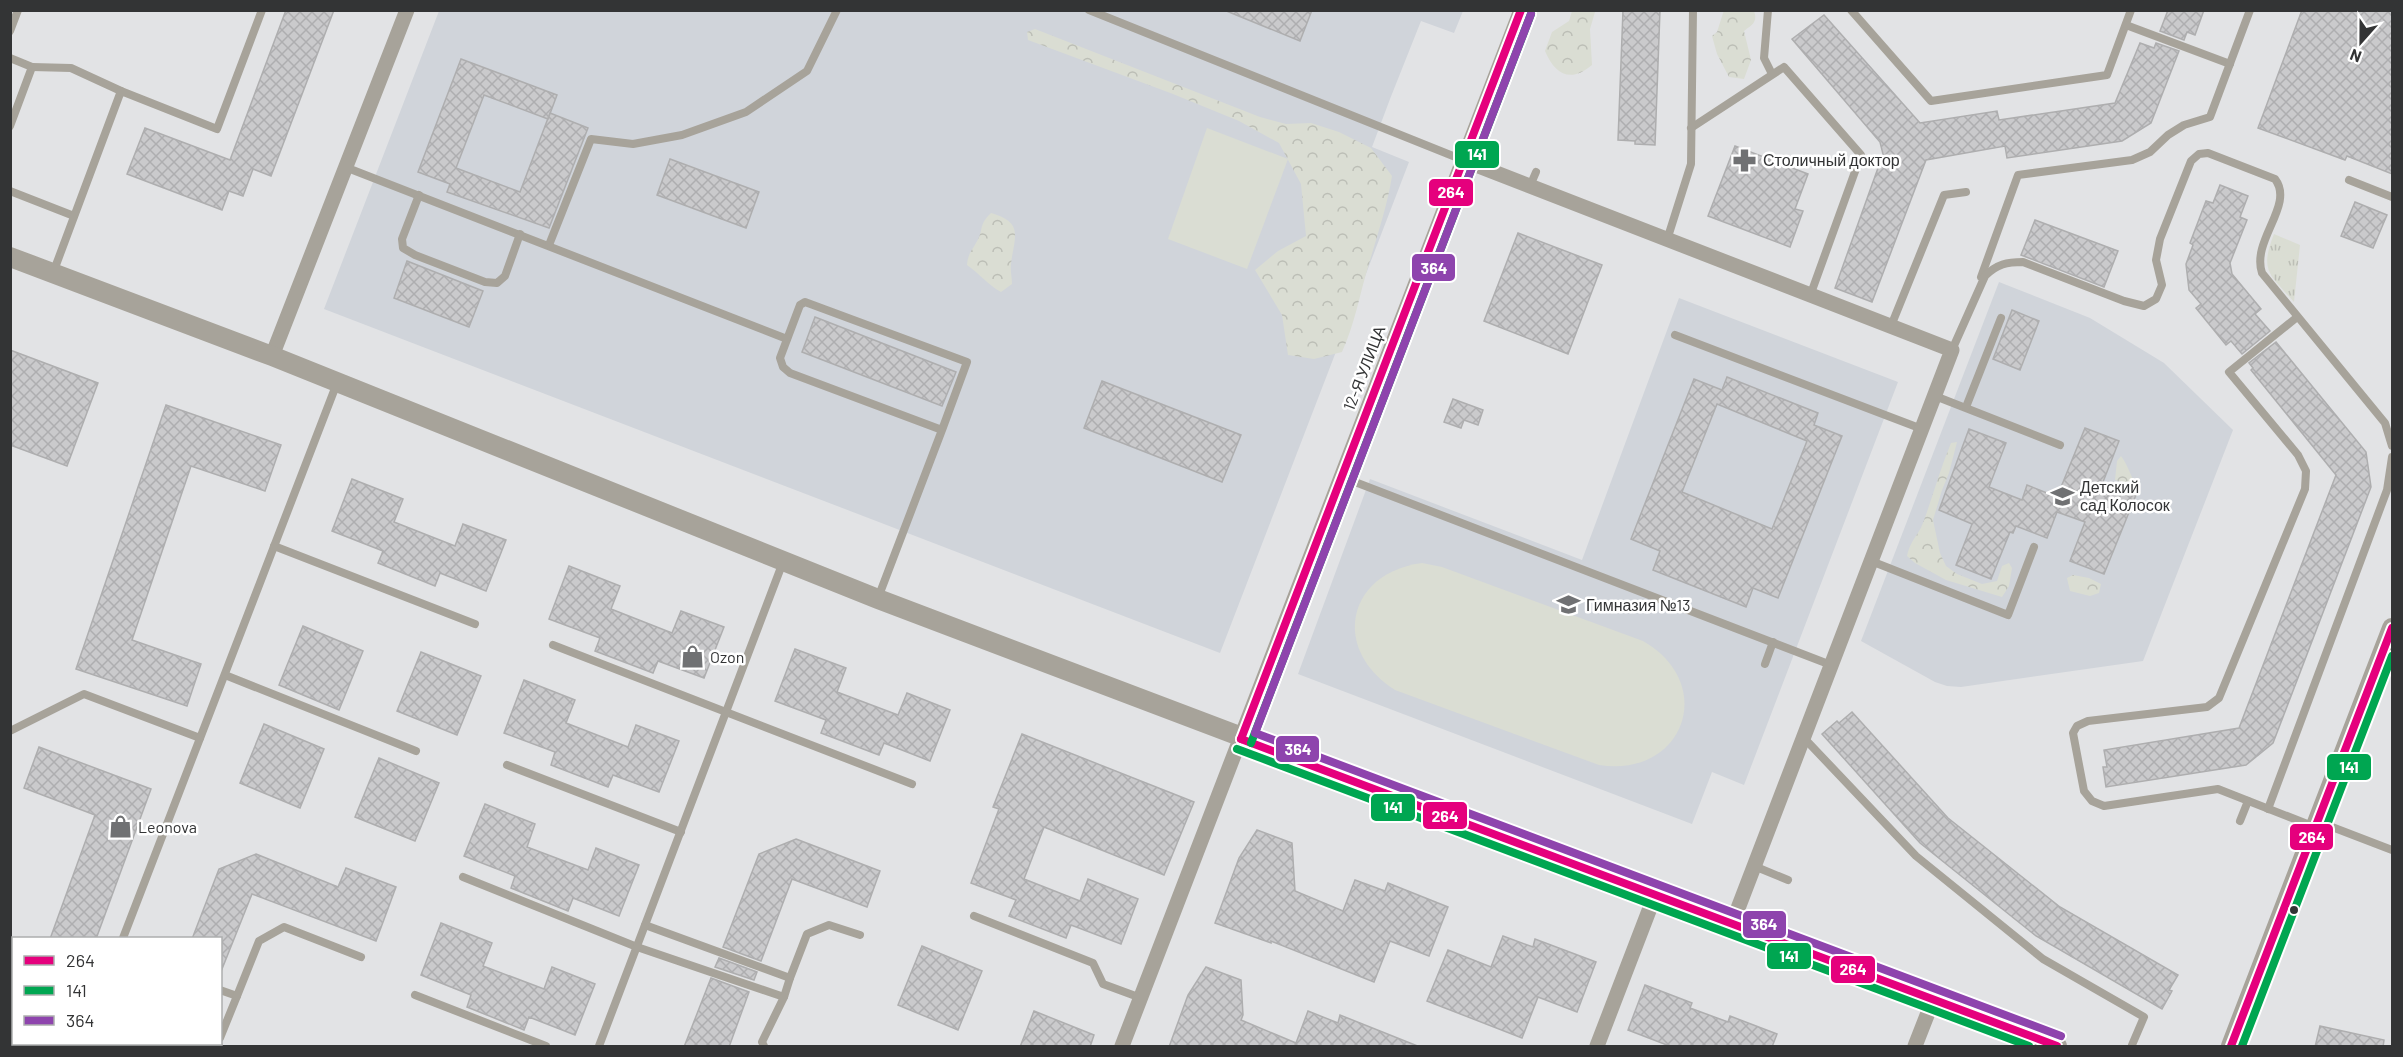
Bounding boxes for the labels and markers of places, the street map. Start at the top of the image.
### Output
pharmacy icon: Столичный доктор [1732,147,1758,173]
place label: Столичный доктор [1763,150,1900,169]
place label: Детский сад Колосок [2080,477,2171,514]
school or university icon: Детский сад Колосок [2049,483,2075,509]
school or university icon: Гимназия №13 [1555,592,1581,618]
place label: Гимназия №13 [1586,595,1690,614]
shop icon: Ozon [679,644,705,670]
place label: Ozon [710,647,744,666]
shop icon: Leonova [107,814,133,840]
place label: Leonova [138,817,197,836]
unlabelled marker [2288,904,2300,916]

